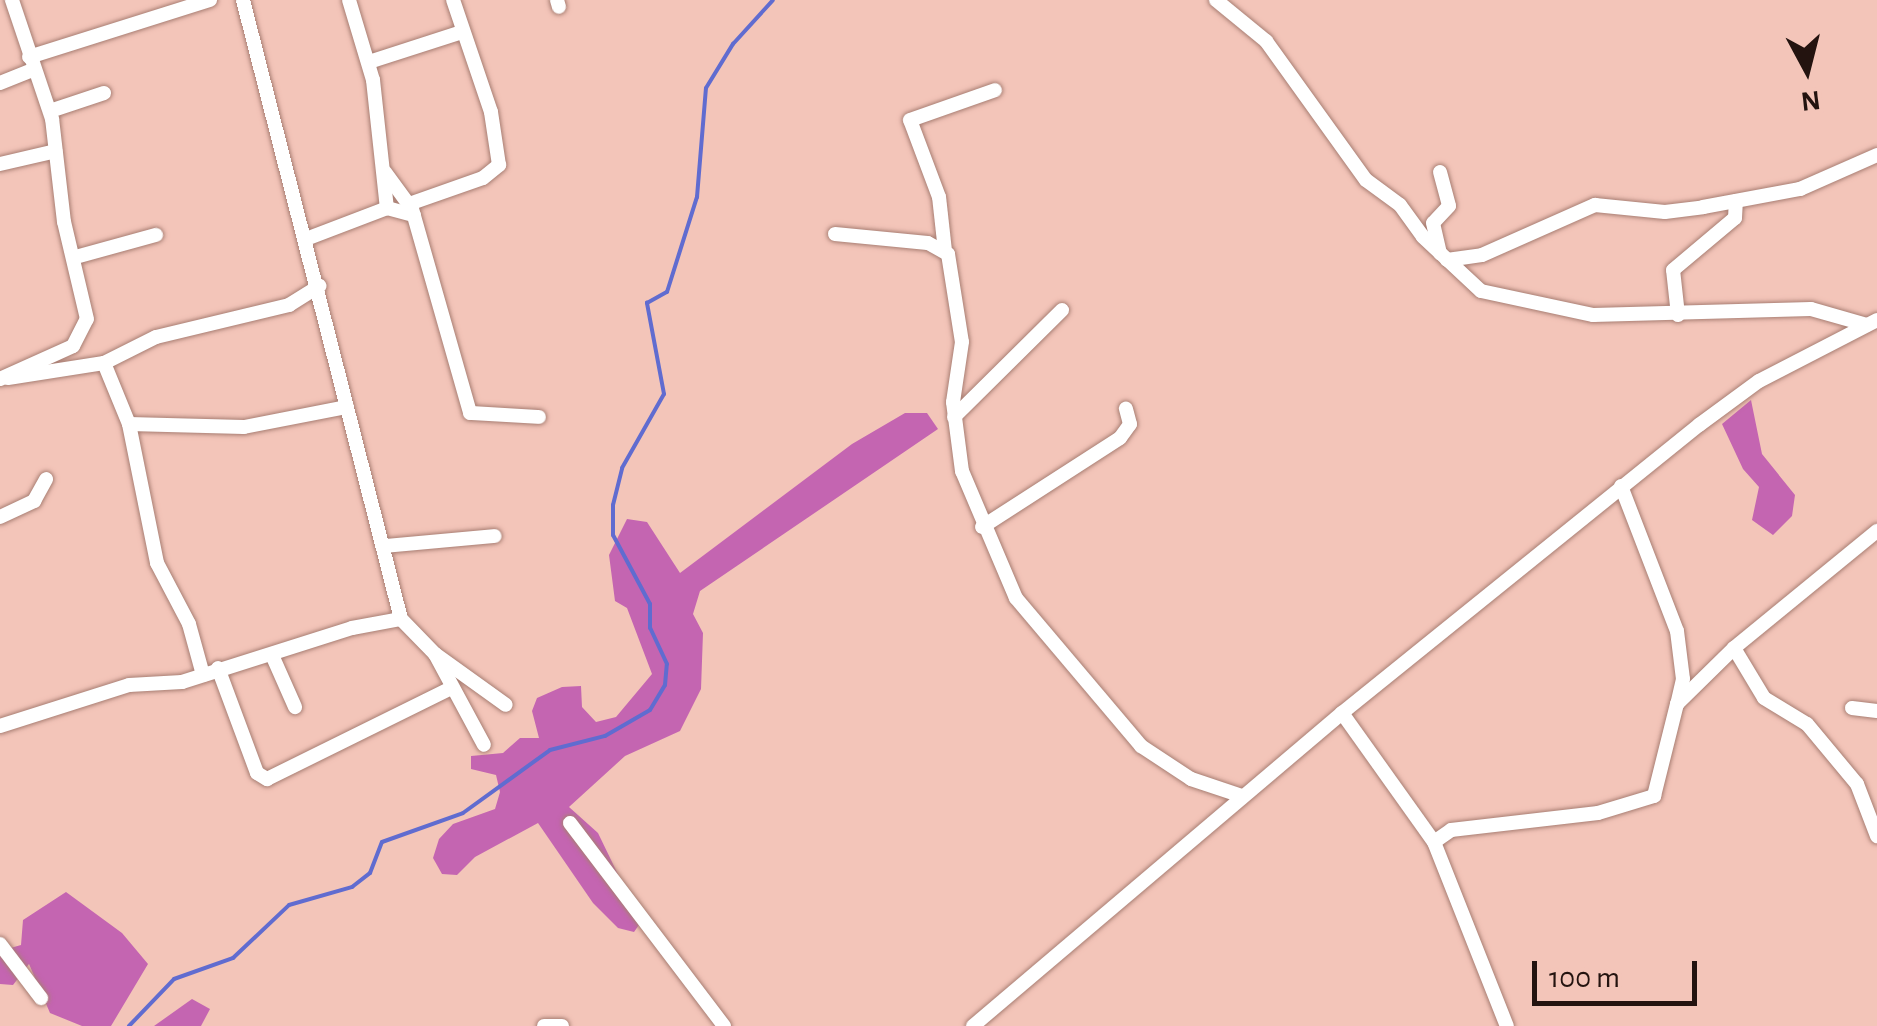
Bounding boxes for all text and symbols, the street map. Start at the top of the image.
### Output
north arrow [1757,20,1857,120]
text: N [1799,85,1822,115]
scale bar [1537,941,1702,1003]
text: 100 m [1549,963,1620,993]

